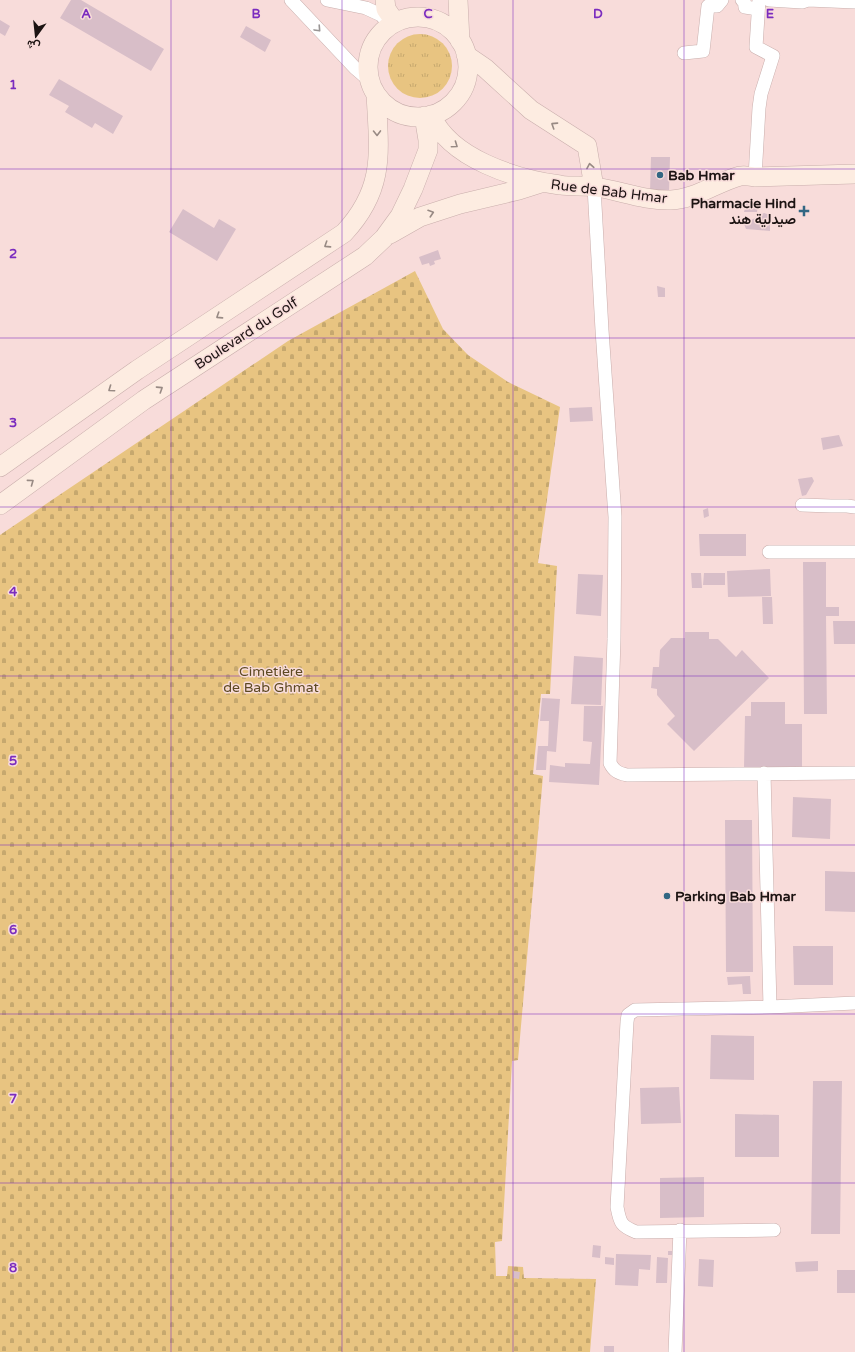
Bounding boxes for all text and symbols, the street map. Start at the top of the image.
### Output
text: A [81,6,91,22]
text: B [251,6,261,22]
text: C [423,6,433,22]
text: D [593,6,603,22]
text: E [766,6,774,22]
north arrow [16,16,56,56]
one-way arrow [313,24,320,31]
text: ش [25,37,42,53]
text: 1 [9,77,17,93]
one-way arrow [551,122,558,129]
one-way arrow [373,130,382,136]
one-way arrow [450,140,457,147]
one-way arrow [587,163,595,169]
place label: Bab Hmar [668,167,735,184]
marker: Bab Hmar [655,170,665,180]
street label: Rue de Bab Hmar [550,176,669,207]
place label: Pharmacie Hind صيدلية هند [690,195,796,228]
marker: Pharmacie Hind صيدلية هند [799,206,809,216]
one-way arrow [427,210,434,218]
one-way arrow [324,240,331,248]
text: 2 [9,246,17,262]
street label: Boulevard du Golf [191,293,302,373]
one-way arrow [216,312,223,319]
one-way arrow [108,384,115,391]
one-way arrow [155,387,162,394]
text: 3 [9,415,17,431]
one-way arrow [27,480,34,487]
text: 4 [9,584,18,600]
park label: Cimetière de Bab Ghmat [223,663,319,696]
text: 5 [9,753,17,769]
place label: Parking Bab Hmar [675,888,797,905]
marker: Parking Bab Hmar [662,891,672,901]
text: 6 [9,922,17,938]
text: 7 [9,1091,17,1107]
text: 8 [9,1260,17,1276]

